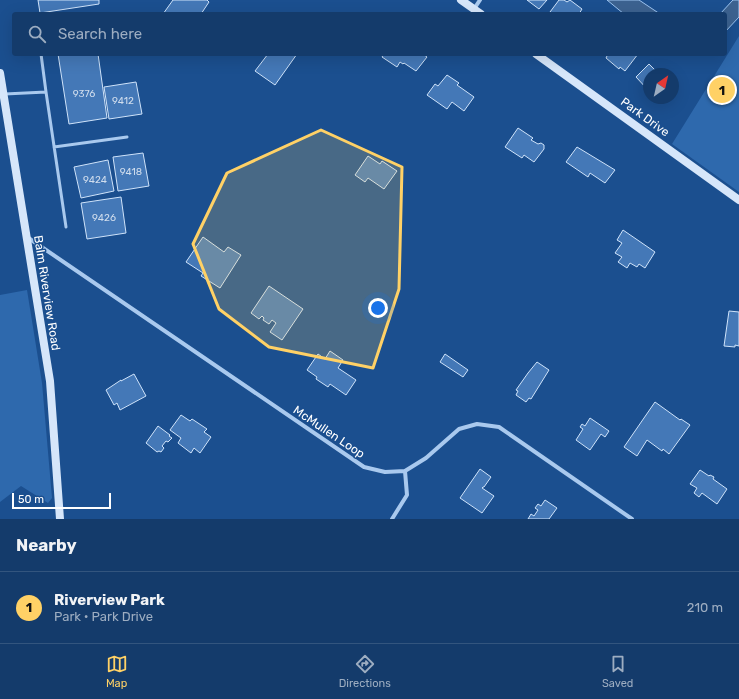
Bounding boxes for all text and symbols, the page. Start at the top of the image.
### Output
search box [12,12,727,56]
icon: search [26,23,48,45]
text: Search here [58,25,142,43]
north arrow [643,68,679,104]
pin: 1 [709,75,735,105]
house number: 9376 [73,88,95,100]
house number: 9412 [112,95,134,107]
street label: Park Drive [618,95,672,139]
house number: 9418 [120,166,142,178]
house number: 9424 [83,174,107,186]
house number: 9426 [92,212,116,224]
street label: Balm Riverview Road [31,234,63,352]
your location [368,298,388,318]
street label: McMullen Loop [291,403,367,461]
scale bar [12,491,111,510]
text: 50 m [18,493,44,506]
text: Nearby [16,535,77,555]
text: Riverview Park [54,591,165,609]
text: 1 [26,600,32,615]
text: 210 m [687,600,723,615]
text: Park · Park Drive [54,609,153,624]
tab: Map [106,653,128,690]
tab: Directions [339,653,391,690]
tab: Saved [602,653,633,690]

